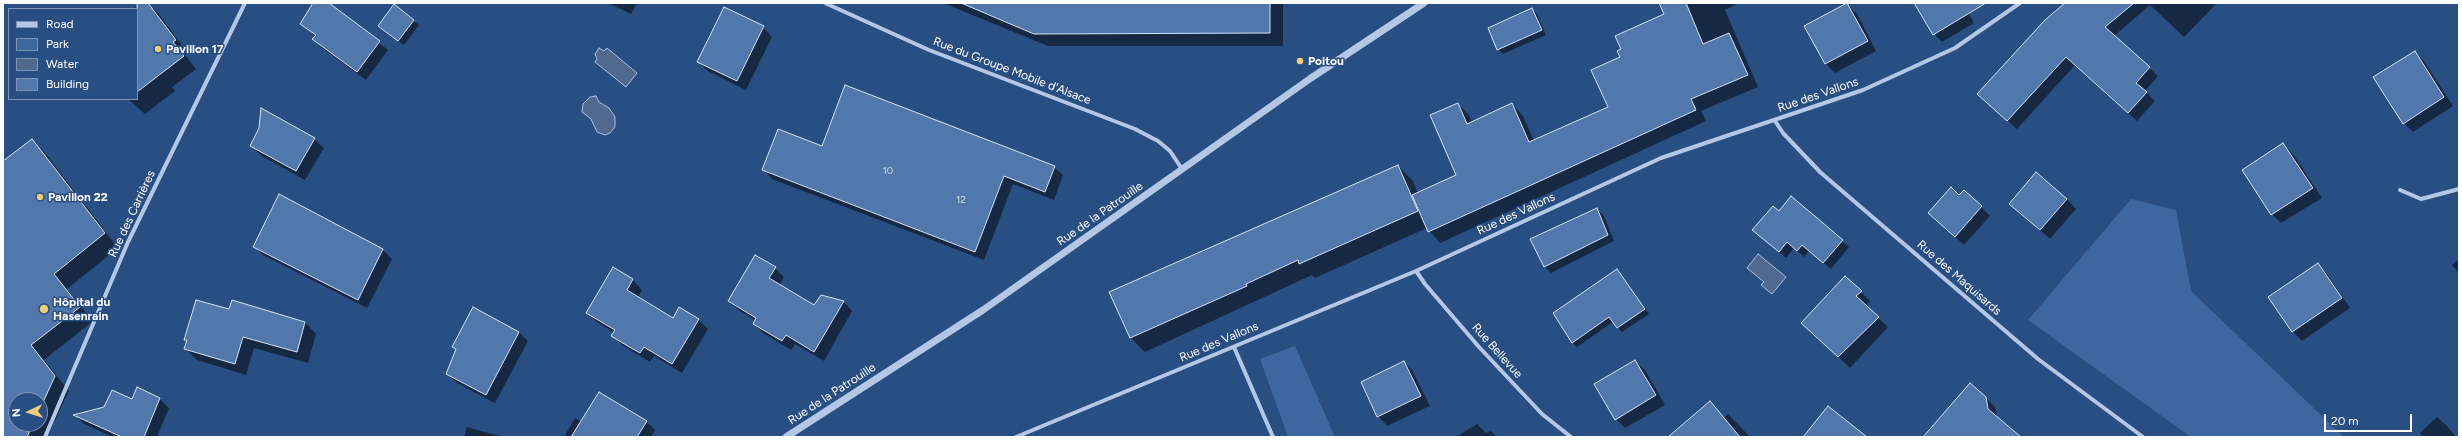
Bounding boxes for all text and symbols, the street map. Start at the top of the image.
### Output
legend [8,8,138,100]
text: Road [46,17,74,31]
street label: Rue du Groupe Mobile d'Alsace [931,34,1093,108]
text: Park [46,37,69,51]
place label: Pavillon 17 [166,42,223,56]
marker: Pavillon 17 [153,44,163,54]
place label: Poitou [1308,54,1344,68]
marker: Poitou [1295,56,1305,66]
text: Water [46,57,78,71]
street label: Rue des Vallons [1776,74,1860,116]
text: Building [46,77,89,91]
house number: 10 [883,165,893,177]
street label: Rue des Carrières [106,168,158,260]
street label: Rue de la Patrouille [1054,179,1146,249]
place label: Pavillon 22 [48,190,108,204]
street label: Rue des Vallons [1475,190,1557,238]
marker: Pavillon 22 [35,192,45,202]
house number: 12 [956,194,966,206]
street label: Rue des Maquisards [1914,237,2004,319]
place label: Hôpital du Hasenrain [53,295,110,323]
marker: Hôpital du Hasenrain [38,303,50,315]
street label: Rue des Vallons [1177,319,1261,365]
street label: Rue Bellevue [1469,321,1525,381]
street label: Rue de la Patrouille [785,360,879,428]
north arrow [8,392,48,432]
scale bar [2326,406,2414,432]
text: N [10,408,23,418]
text: 20 m [2331,414,2359,428]

